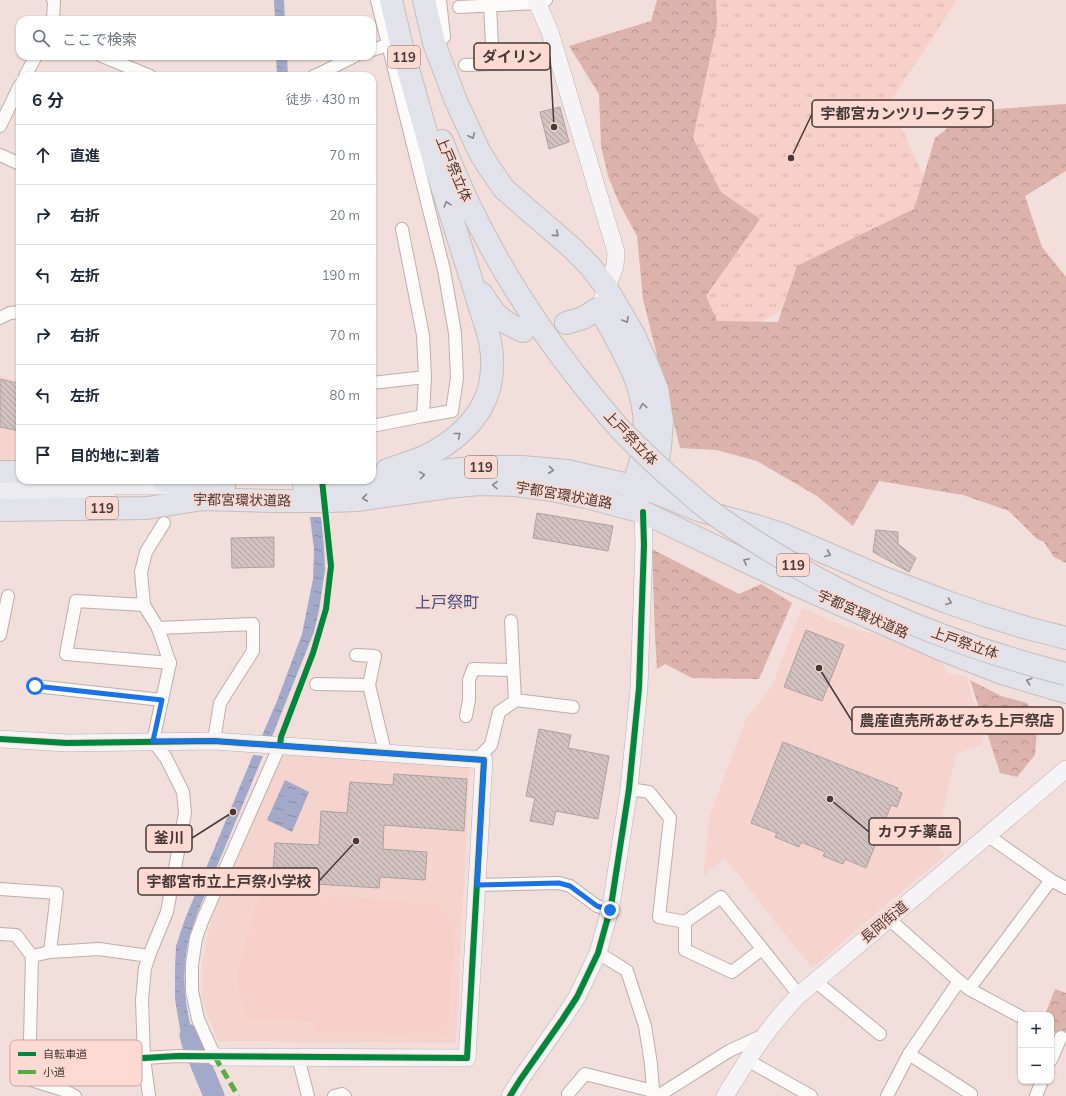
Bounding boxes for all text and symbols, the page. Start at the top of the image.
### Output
search box [16,16,376,60]
icon: search [30,27,52,49]
text: ここで検索 [62,30,137,49]
callout: ダイリン [474,43,550,70]
road number: 119 [388,46,420,68]
text: ダイリン [482,47,542,66]
text: 6 分 [32,89,64,110]
text: 徒歩 · 430 m [286,91,360,107]
callout: 宇都宮カンツリークラブ [812,100,993,127]
text: 宇都宮カンツリークラブ [820,104,986,123]
one-way arrow [467,132,475,140]
street label: 上戸祭立体 [432,133,476,205]
icon: ahead [32,144,54,166]
text: 直進 [70,146,100,165]
text: 70 m [330,147,360,163]
one-way arrow [443,201,452,208]
icon: right [32,204,54,226]
text: 右折 [70,206,100,225]
text: 20 m [330,207,360,223]
one-way arrow [551,229,558,236]
icon: left [32,264,54,286]
text: 左折 [70,266,100,285]
text: 190 m [322,267,360,283]
one-way arrow [621,316,629,323]
icon: right [32,324,54,346]
text: 右折 [70,326,100,345]
text: 70 m [330,327,360,343]
icon: left [32,384,54,406]
text: 左折 [70,386,100,405]
text: 80 m [330,387,360,403]
one-way arrow [639,403,648,409]
street label: 上戸祭立体 [600,407,662,469]
one-way arrow [453,433,460,440]
icon: arrive [32,444,54,466]
text: 目的地に到着 [70,446,160,465]
road number: 119 [465,456,497,478]
one-way arrow [548,465,554,474]
one-way arrow [419,471,425,480]
street label: 宇都宮環状道路 [514,478,614,512]
one-way arrow [492,480,498,489]
street label: 宇都宮環状道路 [193,490,291,510]
one-way arrow [362,493,369,502]
road number: 119 [86,497,118,519]
one-way arrow [824,549,832,557]
road number: 119 [777,554,809,576]
one-way arrow [743,558,750,566]
street label: 宇都宮環状道路 [815,586,911,642]
district label: 上戸祭町 [415,592,479,612]
one-way arrow [945,598,952,606]
street label: 上戸祭立体 [929,623,1001,663]
route start [26,677,44,695]
one-way arrow [1025,677,1032,686]
callout: 農産直売所あぜみち上戸祭店 [852,707,1063,734]
text: 農産直売所あぜみち上戸祭店 [859,711,1055,730]
callout: カワチ薬品 [869,818,960,845]
text: カワチ薬品 [877,822,953,841]
callout: 釜川 [146,825,192,852]
text: 釜川 [154,828,184,847]
callout: 宇都宮市立上戸祭小学校 [138,868,319,895]
text: 宇都宮市立上戸祭小学校 [146,872,312,891]
street label: 長岡街道 [857,897,911,947]
route end [601,901,619,919]
map controls [1018,1012,1054,1084]
button: + [1018,1012,1054,1048]
legend [10,1040,142,1086]
text: 自転車道 [43,1047,87,1061]
button: − [1018,1048,1054,1084]
text: 小道 [43,1065,65,1079]

